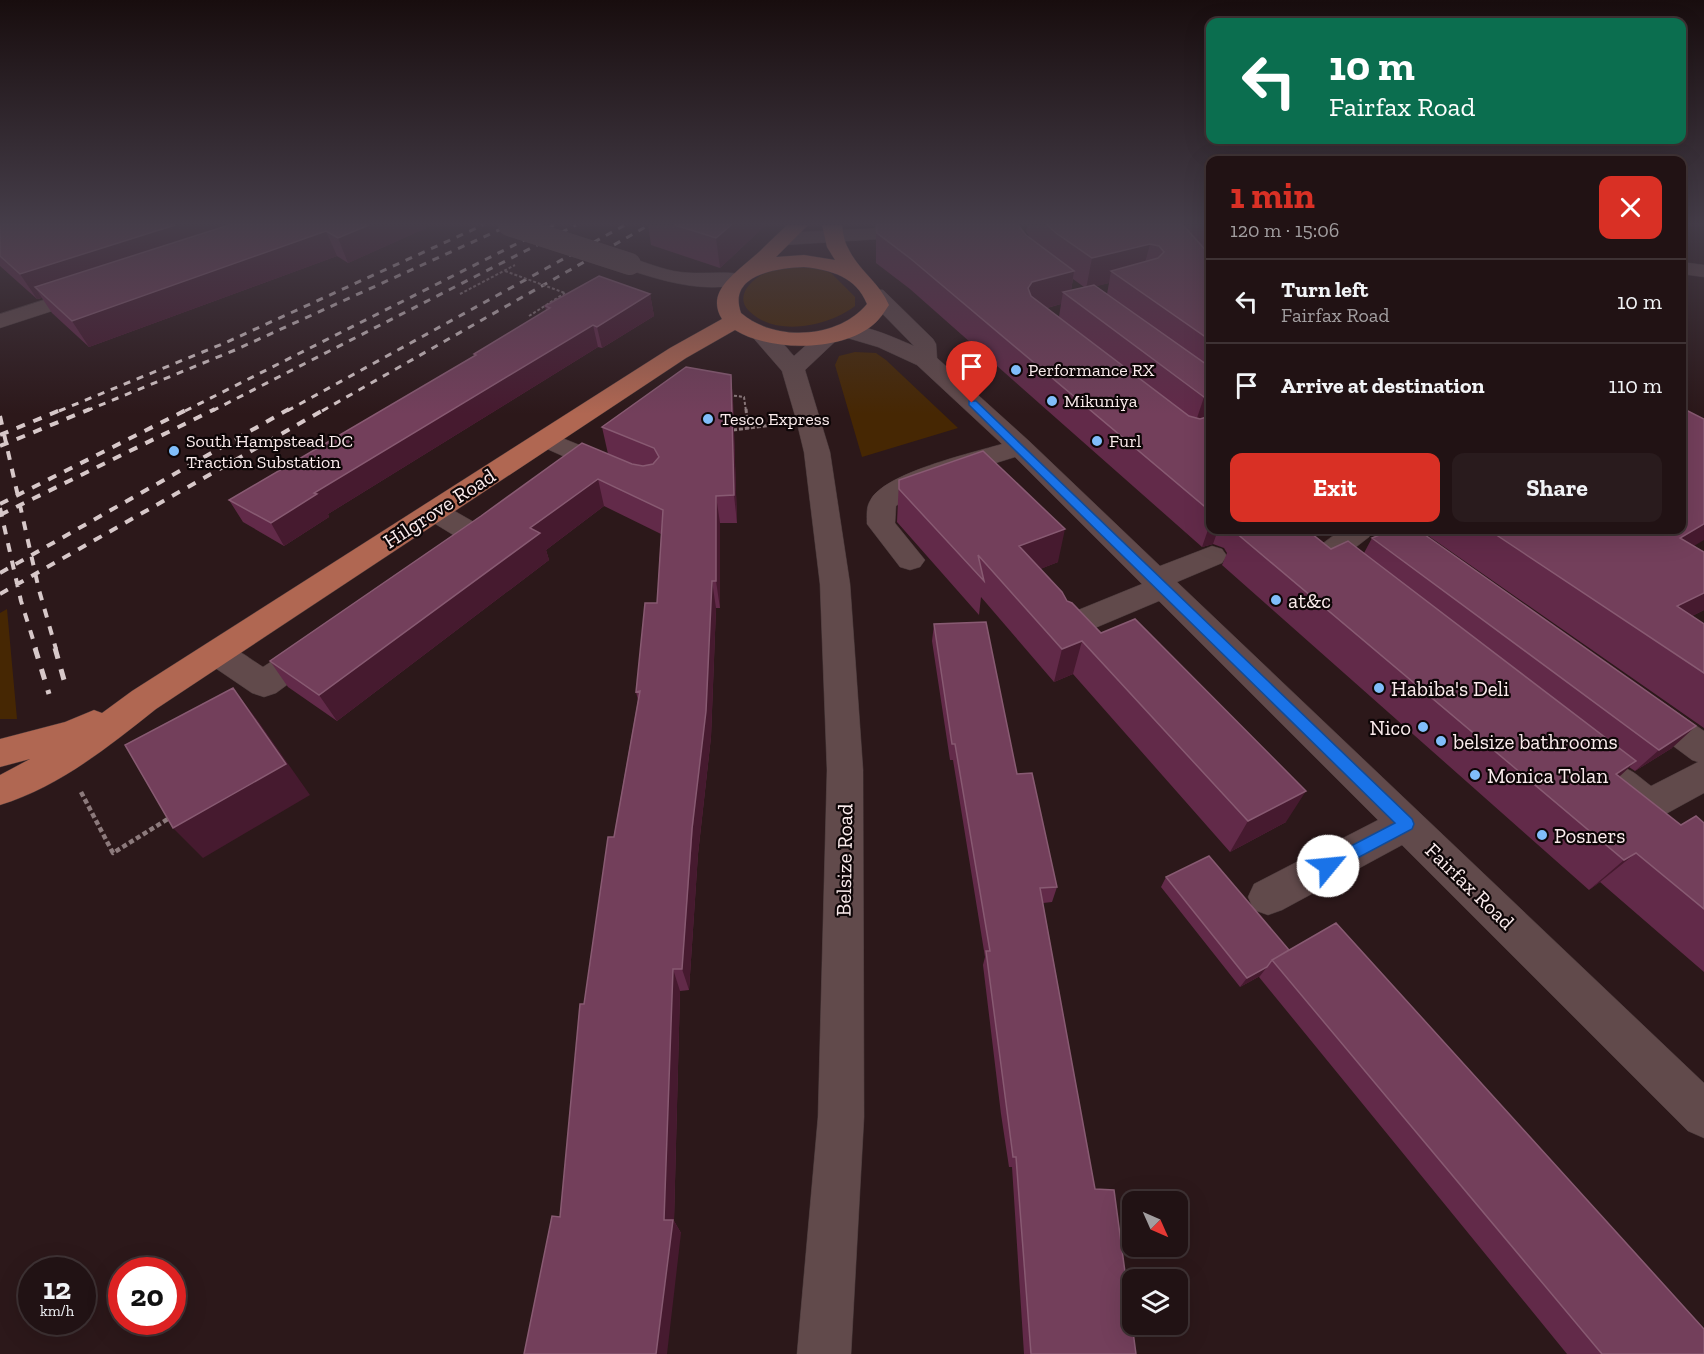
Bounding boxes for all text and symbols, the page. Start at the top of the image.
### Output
text: 10 m [1329,40,1415,91]
icon: left [1230,42,1308,120]
text: Fairfax Road [1329,91,1475,123]
text: 1 min [1230,174,1315,217]
button: close [1599,176,1662,239]
text: 120 m · 15:06 [1230,218,1339,242]
text: Turn left [1281,276,1368,303]
icon: left [1230,285,1263,318]
text: 10 m [1617,288,1662,315]
text: Fairfax Road [1281,303,1389,327]
pin [946,341,997,403]
icon: arrive [955,350,988,383]
place label: Performance RX [1028,359,1155,381]
marker: Performance RX [1009,363,1023,377]
icon: arrive [1230,369,1263,402]
text: Arrive at destination [1281,372,1484,399]
text: 110 m [1608,372,1662,399]
place label: Mikuniya [1064,390,1138,412]
marker: Mikuniya [1045,394,1059,408]
place label: Tesco Express [720,408,830,430]
marker: Tesco Express [701,412,715,426]
place label: South Hampstead DC Traction Substation [186,430,353,473]
place label: Furl [1109,430,1142,452]
marker: Furl [1090,434,1104,448]
marker: South Hampstead DC Traction Substation [167,444,181,458]
button: Exit [1230,453,1440,522]
button: Share [1452,453,1662,522]
street label: Hilgrove Road [378,462,500,553]
place label: at&c [1288,588,1331,613]
marker: at&c [1269,593,1283,607]
place label: Habiba's Deli [1391,676,1509,701]
marker: Habiba's Deli [1372,681,1386,695]
place label: Nico [1370,715,1411,740]
marker: Nico [1416,720,1430,734]
place label: belsize bathrooms [1452,729,1618,754]
marker: belsize bathrooms [1434,734,1448,748]
place label: Monica Tolan [1487,763,1608,788]
marker: Monica Tolan [1468,768,1482,782]
street label: Belsize Road [831,803,857,917]
place label: Posners [1554,823,1625,848]
marker: Posners [1535,828,1549,842]
position arrow [1296,834,1360,898]
street label: Fairfax Road [1420,837,1520,935]
north arrow [1122,1191,1188,1257]
map controls [1122,1191,1188,1335]
speed limit sign: 20 [108,1257,186,1335]
button: layers [1122,1269,1188,1335]
text: 12 [43,1271,71,1307]
text: km/h [40,1302,74,1320]

